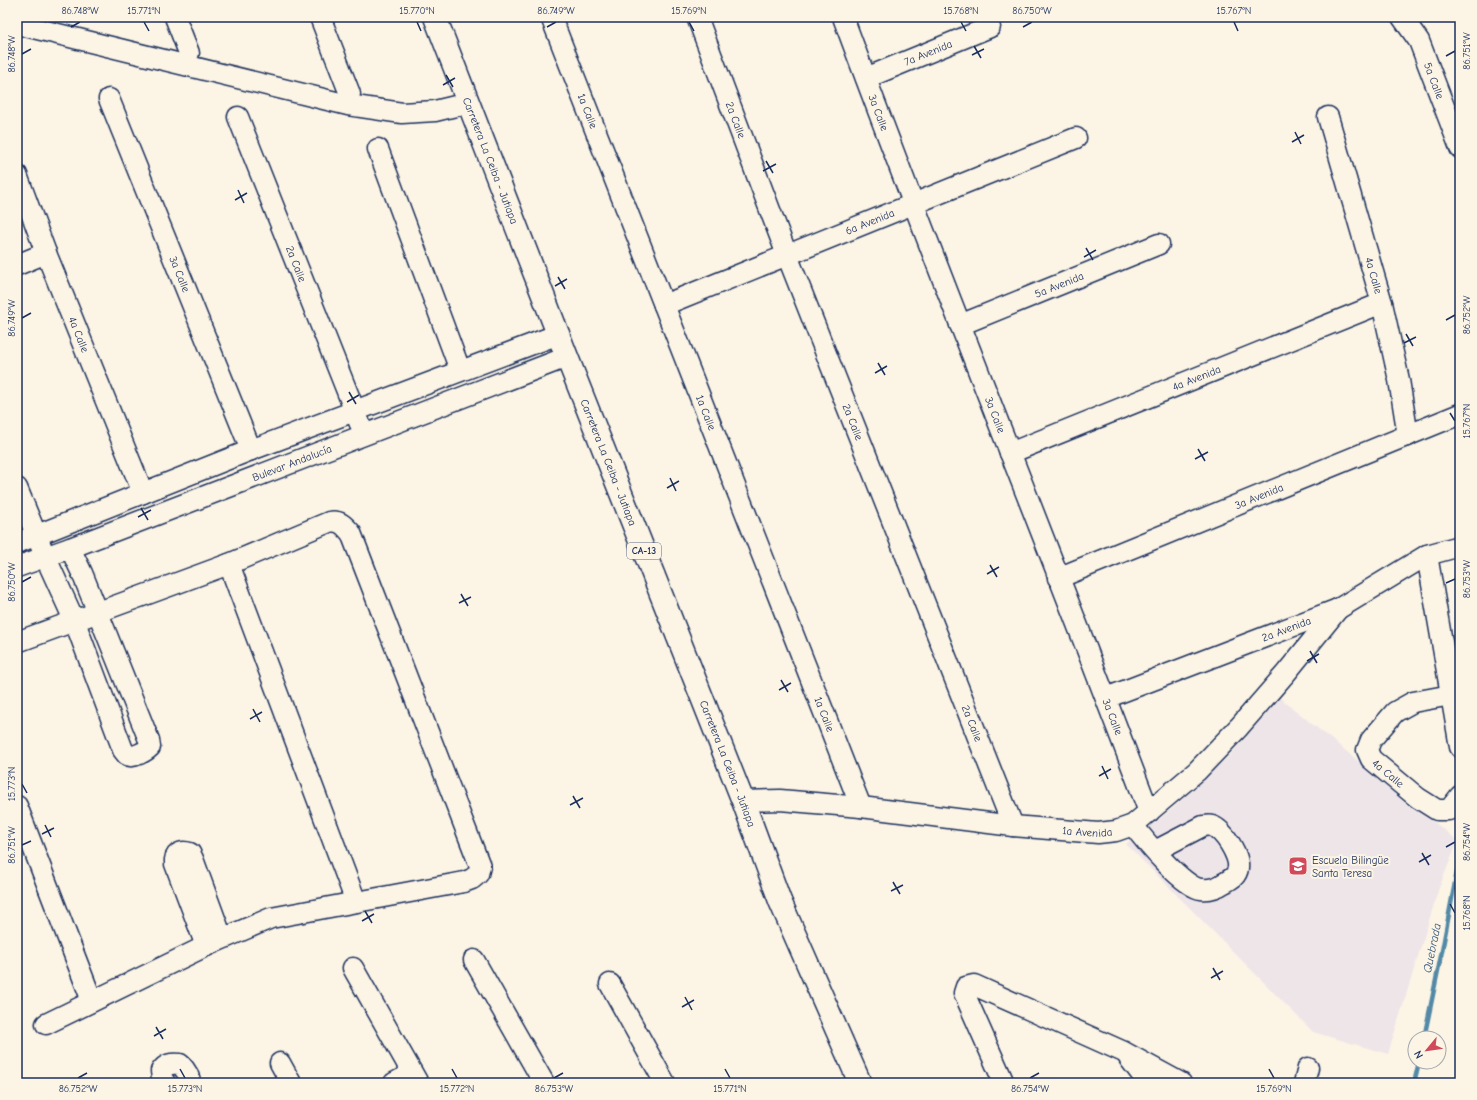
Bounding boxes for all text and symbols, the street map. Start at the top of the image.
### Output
text: 86.748°W [61,5,99,17]
text: 15.771°N [127,5,161,17]
text: 15.770°N [399,5,435,17]
text: 86.749°W [537,5,575,17]
text: 15.769°N [671,5,707,17]
text: 15.768°N [943,5,979,17]
text: 86.750°W [1012,5,1052,17]
text: 15.767°N [1217,5,1251,17]
text: 86.751°W [1461,32,1473,70]
text: 86.748°W [6,35,18,73]
street label: 7a Avenida [902,37,954,68]
street label: 5a Calle [1421,61,1447,101]
street label: 1a Calle [575,92,601,131]
street label: 3a Calle [866,93,892,133]
street label: Carretera La Ceiba - Jutiapa [460,95,521,226]
street label: 2a Calle [723,100,749,140]
street label: 6a Avenida [843,206,896,237]
street label: 2a Calle [283,244,310,284]
street label: 3a Calle [167,254,193,295]
street label: 4a Calle [1363,256,1386,296]
street label: 5a Avenida [1033,269,1086,300]
text: 86.752°W [1461,295,1473,334]
text: 86.749°W [6,299,18,337]
street label: 4a Calle [66,315,92,355]
street label: 4a Avenida [1170,362,1223,393]
street label: 1a Calle [694,393,719,432]
street label: 3a Calle [982,395,1008,435]
street label: Carretera La Ceiba - Jutiapa [578,397,640,527]
street label: 2a Calle [840,402,866,442]
text: 15.767°N [1461,404,1473,438]
street label: Bulevar Andalucía [250,442,333,484]
street label: 3a Avenida [1233,480,1285,512]
road number: CA-13 [627,543,661,559]
text: 86.753°W [1461,559,1473,598]
text: 86.750°W [6,562,18,602]
street label: 2a Avenida [1260,614,1313,644]
street label: 1a Calle [812,695,838,734]
street label: 3a Calle [1100,697,1126,737]
street label: Carretera La Ceiba - Jutiapa [697,698,758,829]
street label: 2a Calle [959,703,986,744]
street label: 4a Calle [1370,756,1407,791]
text: 15.773°N [6,767,18,801]
text: 86.754°W [1461,823,1473,861]
street label: 1a Avenida [1062,824,1113,840]
text: 86.751°W [6,826,18,864]
place label: Escuela Bilingüe Santa Teresa [1312,854,1389,880]
school or university icon: Escuela Bilingüe Santa Teresa [1287,855,1309,877]
text: 15.768°N [1461,895,1473,931]
water label: Quebrada [1420,922,1444,974]
north arrow [1407,1030,1447,1070]
text: N [1411,1048,1426,1061]
text: 86.752°W [59,1083,98,1095]
text: 15.773°N [168,1083,202,1095]
text: 15.772°N [440,1083,474,1095]
text: 86.753°W [535,1083,574,1095]
text: 15.771°N [713,1083,747,1095]
text: 86.754°W [1011,1083,1049,1095]
text: 15.769°N [1256,1083,1292,1095]

